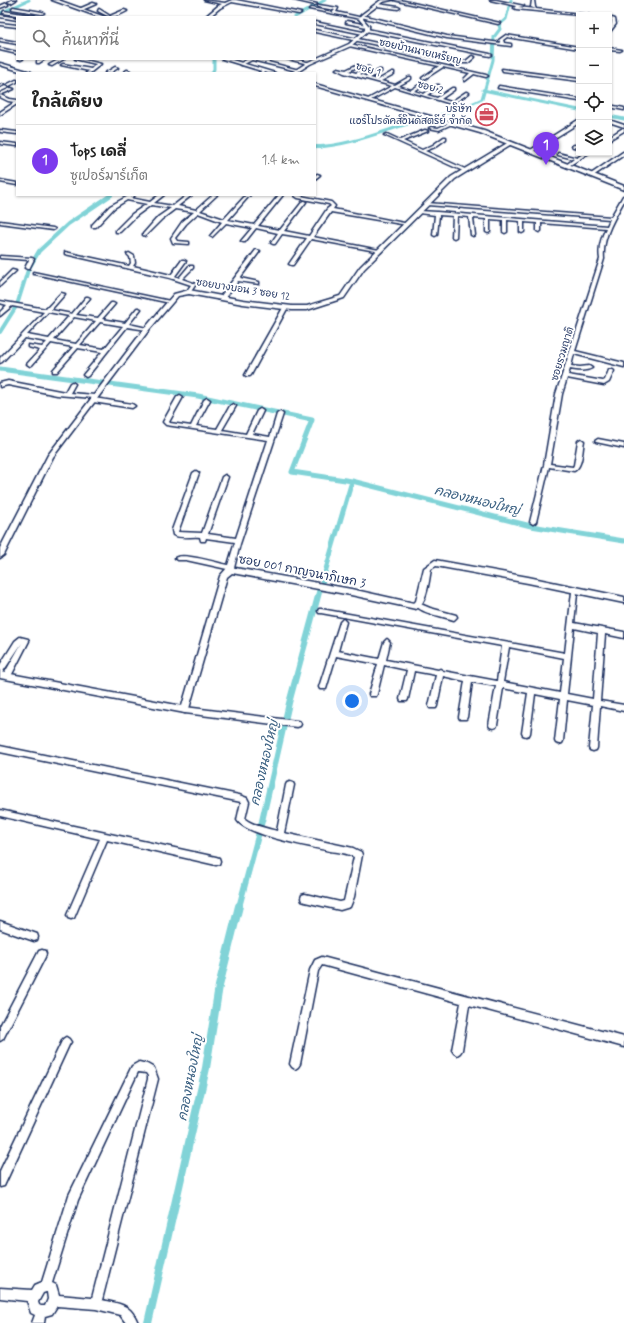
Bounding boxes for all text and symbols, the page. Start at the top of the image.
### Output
map controls [576,12,612,156]
button: + [576,12,612,48]
search box [16,16,316,60]
icon: search [30,27,52,49]
text: ค้นหาที่นี่ [62,31,119,51]
street label: ซอยบ้านนายเหรียญ [377,35,463,68]
button: − [576,48,612,84]
street label: ซอย 1 [354,60,382,80]
street label: ซอย 2 [416,78,444,98]
button: locate [576,84,612,120]
text: ใกล้เคียง [32,91,103,113]
place label: บริษัท แอร์โปรดัคส์อินดัสตรีย์ จำกัด [349,102,472,128]
office icon: บริษัท แอร์โปรดัคส์อินดัสตรีย์ จำกัด [474,102,500,128]
button: layers [576,120,612,156]
pin: 1 [533,132,559,165]
text: Tops เดลี่ [70,142,126,162]
text: 1 [42,152,48,169]
text: 1.4 km [261,152,300,169]
text: ซูเปอร์มาร์เก็ต [70,168,148,185]
street label: ซอยบางบอน 3 ซอย 12 [195,276,291,304]
street label: ซอยรวมญาติ [548,325,577,383]
water label: คลองหนองใหญ่ [433,481,525,521]
street label: ซอย 001 กาญจนาภิเษก 3 [237,552,367,592]
your location [342,691,362,711]
water label: คลองหนองใหญ่ [246,715,284,807]
water label: คลองหนองใหญ่ [173,1030,208,1122]

